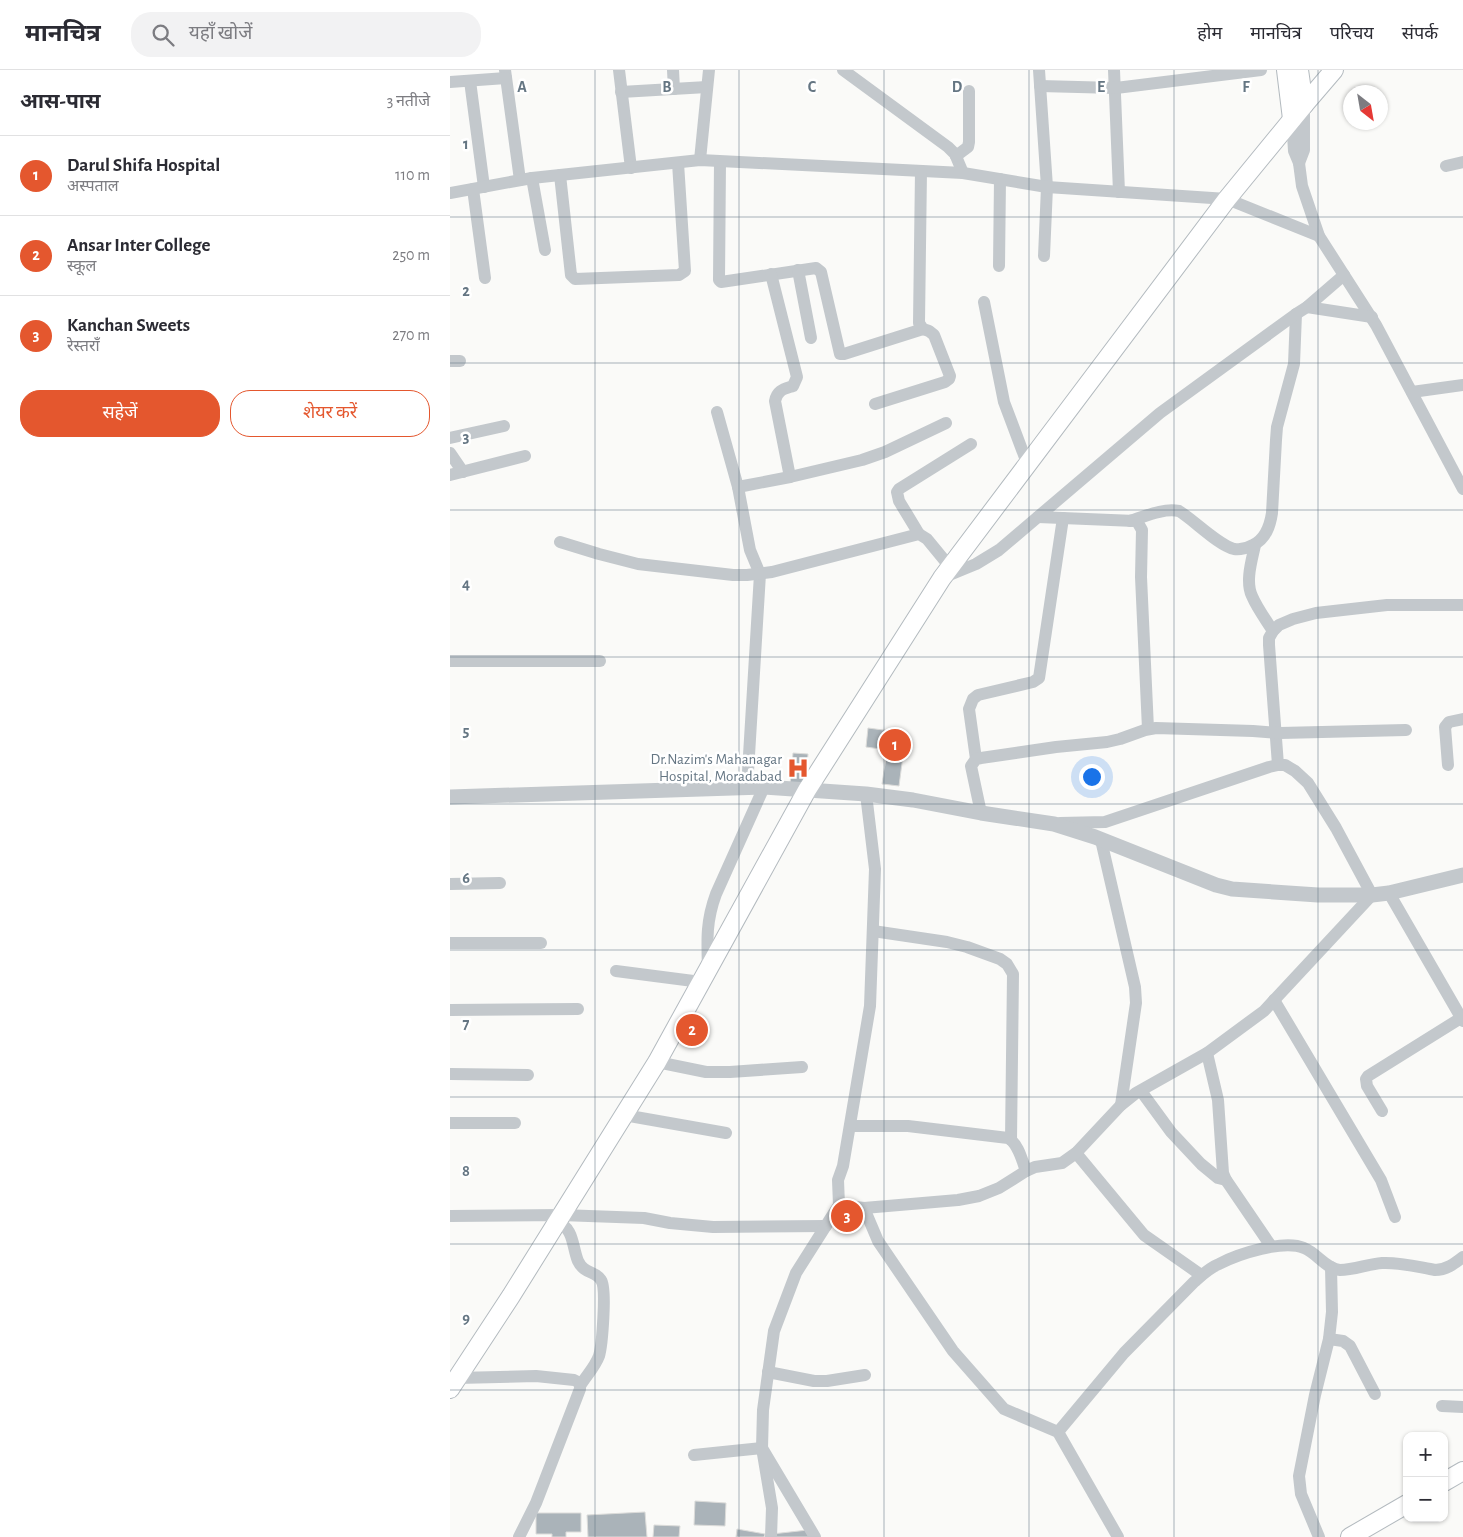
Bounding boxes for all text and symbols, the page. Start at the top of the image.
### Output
search box [131,12,481,57]
icon: search [149,21,177,49]
text: मानचित्र [25,22,101,46]
text: यहाँ खोजें [189,24,252,43]
text: होम [1197,25,1222,43]
text: मानचित्र [1250,25,1302,43]
text: परिचय [1330,25,1374,43]
text: संपर्क [1402,25,1438,43]
text: A [517,79,527,95]
text: B [662,79,672,95]
text: C [808,79,817,95]
text: D [952,79,963,95]
text: E [1097,79,1105,95]
text: F [1242,79,1250,95]
north arrow [1343,85,1388,130]
text: आस-पास [20,91,101,112]
text: 3 नतीजे [387,93,430,109]
text: 1 [463,136,469,152]
text: Darul Shifa Hospital [67,156,220,175]
text: 1 [33,167,39,183]
text: 110 m [395,167,430,183]
text: अस्पताल [67,178,119,194]
text: Ansar Inter College [67,236,211,255]
text: 2 [32,247,40,263]
text: 250 m [392,247,430,263]
text: स्कूल [67,258,96,274]
text: 2 [462,283,470,299]
text: Kanchan Sweets [67,316,190,335]
text: 3 [33,327,39,343]
text: 270 m [392,327,430,343]
text: रेस्तराँ [67,338,100,354]
button: सहेजें [20,390,220,437]
button: शेयर करें [230,390,430,437]
text: 3 [463,429,470,445]
text: 4 [462,576,470,592]
text: 5 [463,723,470,739]
pin: 1 [879,726,911,764]
place label: Dr.Nazim's Mahanagar Hospital, Moradabad [650,752,782,784]
hospital icon: Dr.Nazim's Mahanagar Hospital, Moradabad [785,755,811,781]
your location [1079,764,1105,790]
text: 6 [462,870,470,886]
pin: 2 [676,1011,708,1049]
text: 7 [463,1016,470,1032]
text: 8 [462,1163,470,1179]
pin: 3 [831,1197,863,1235]
text: 9 [462,1310,470,1326]
map controls [1403,1432,1448,1522]
button: + [1403,1432,1448,1477]
button: − [1403,1477,1448,1522]

